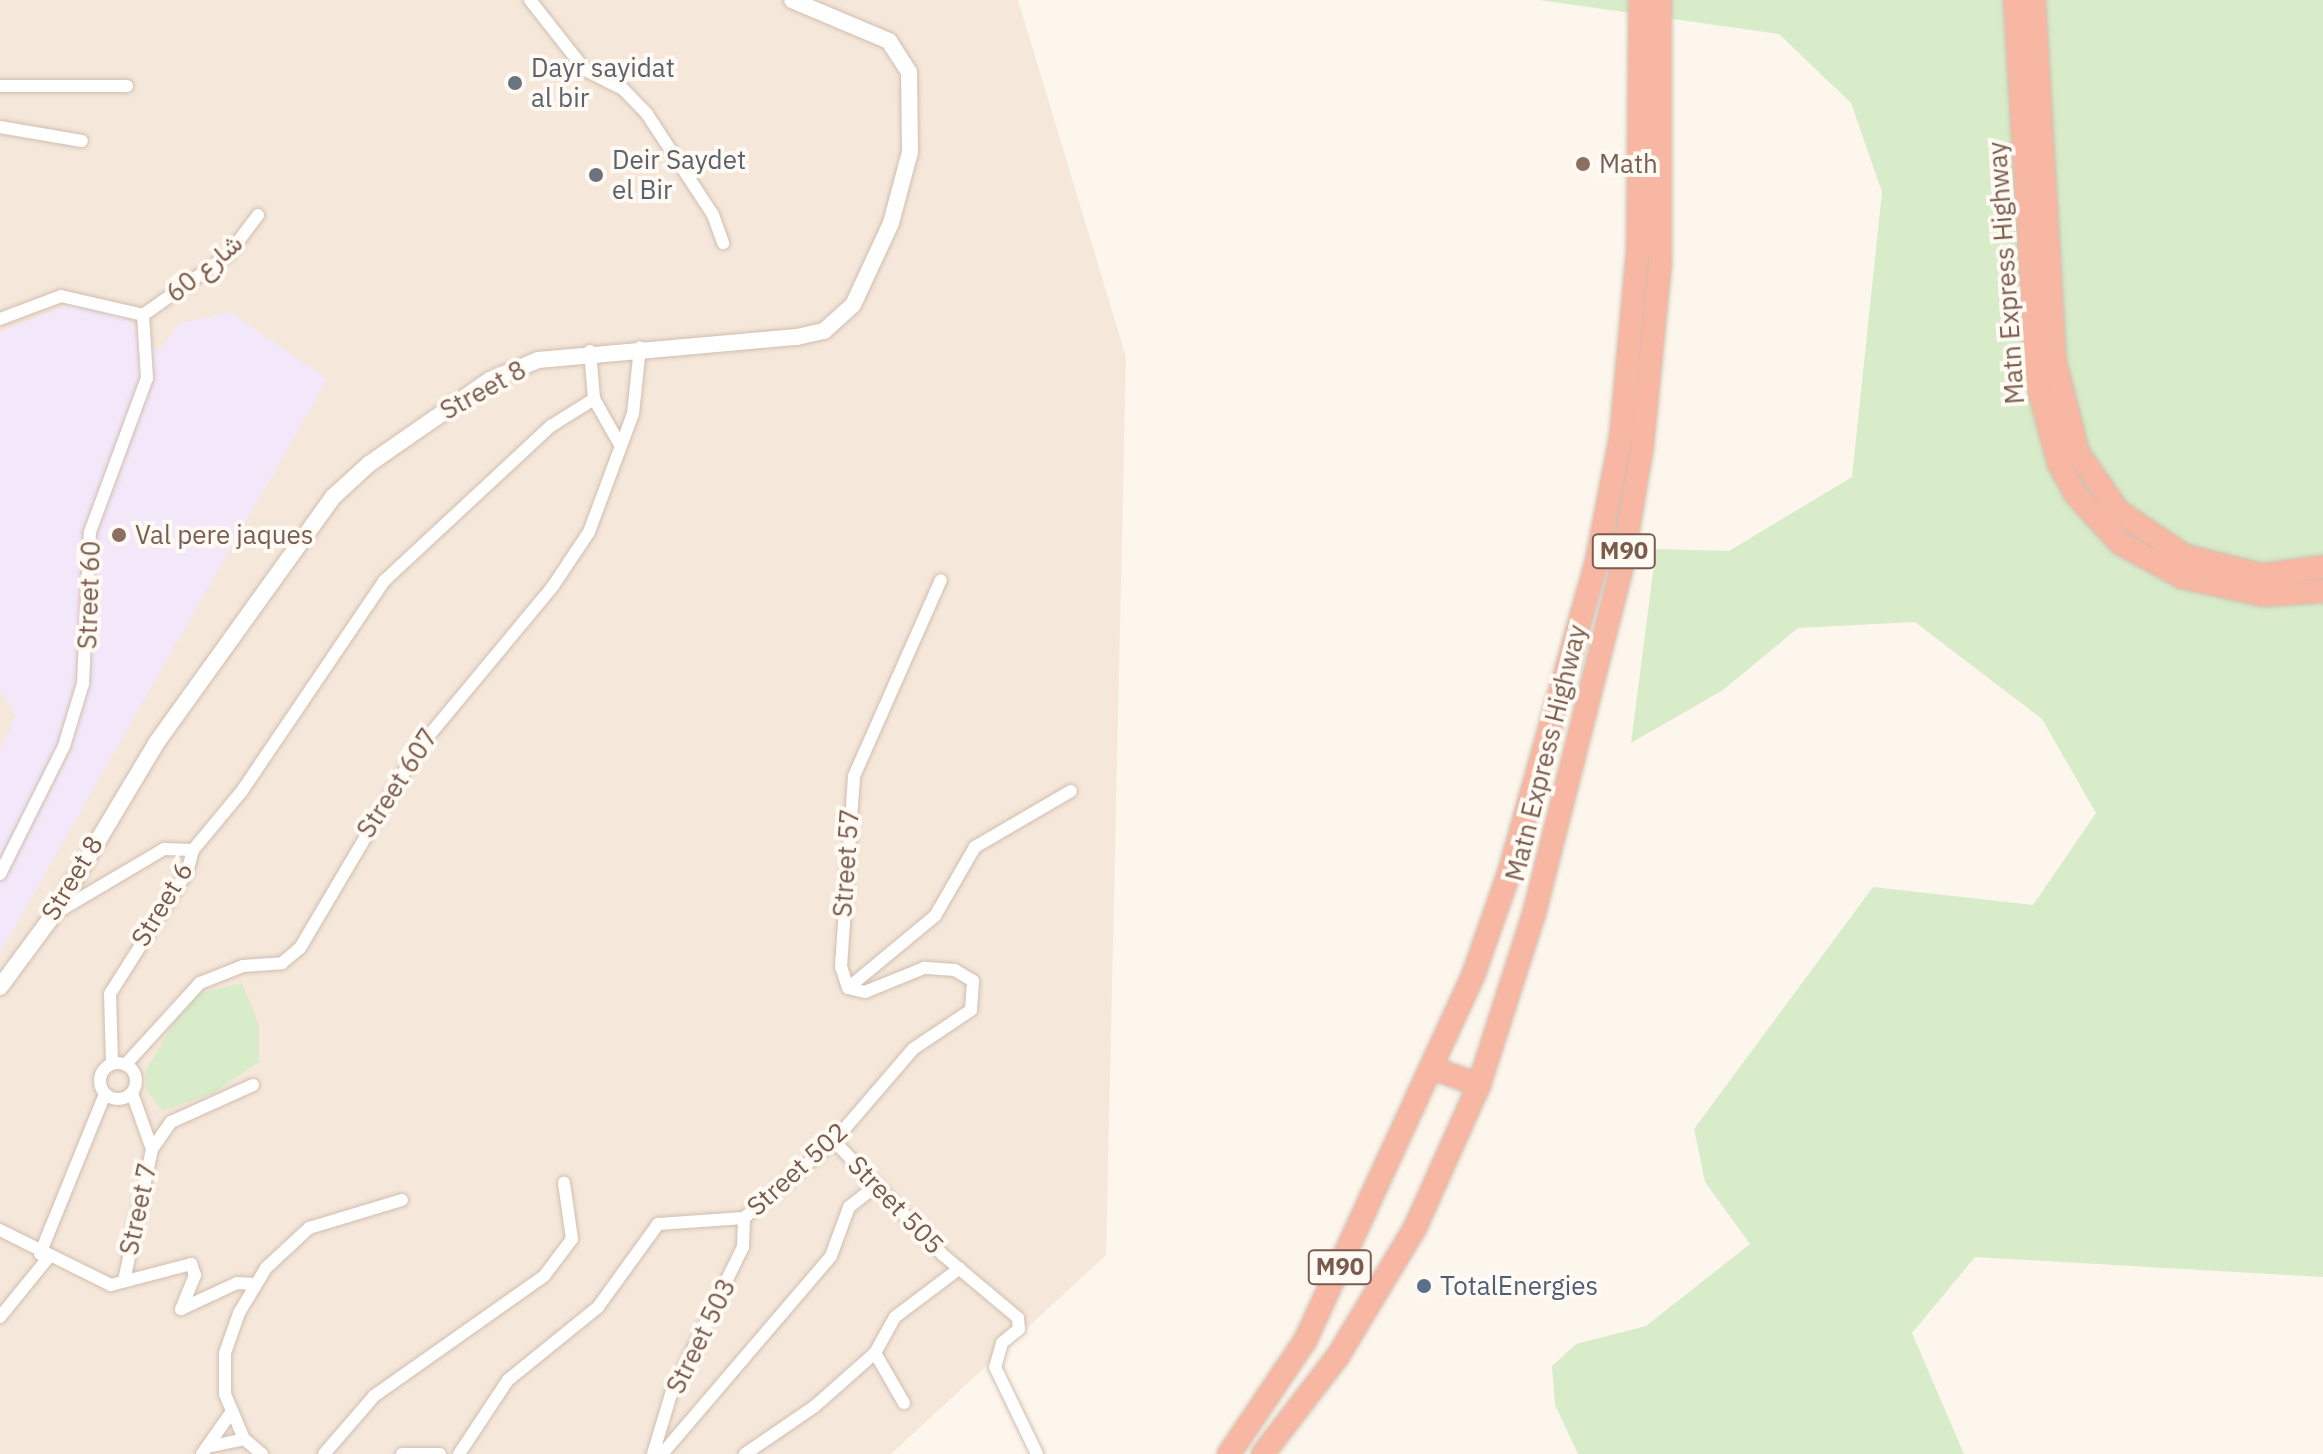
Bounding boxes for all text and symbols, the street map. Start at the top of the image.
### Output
place label: Dayr sayidat al bir [531,52,675,114]
marker: Dayr sayidat al bir [506,74,524,92]
street label: Matn Express Highway [1981,141,2031,405]
place label: Deir Saydet el Bir [612,144,746,206]
place label: Math [1599,148,1658,180]
marker: Math [1574,155,1592,173]
marker: Deir Saydet el Bir [587,166,605,184]
street label: شارع 60 [160,227,248,309]
street label: Street 8 [435,354,531,426]
place label: Val pere jaques [135,519,313,551]
marker: Val pere jaques [110,526,128,544]
road number: M90 [1590,531,1658,571]
street label: Street 60 [72,540,106,650]
street label: Matn Express Highway [1499,622,1593,884]
street label: Street 607 [350,722,444,844]
street label: Street 57 [827,808,865,918]
street label: Street 8 [35,830,109,926]
street label: Street 6 [125,856,199,952]
street label: Street 502 [740,1116,854,1222]
street label: Street 505 [842,1149,950,1261]
street label: Street 7 [113,1160,163,1258]
road number: M90 [1306,1247,1374,1287]
place label: TotalEnergies [1440,1270,1598,1302]
street label: Street 503 [660,1273,742,1399]
marker: TotalEnergies [1415,1277,1433,1295]

